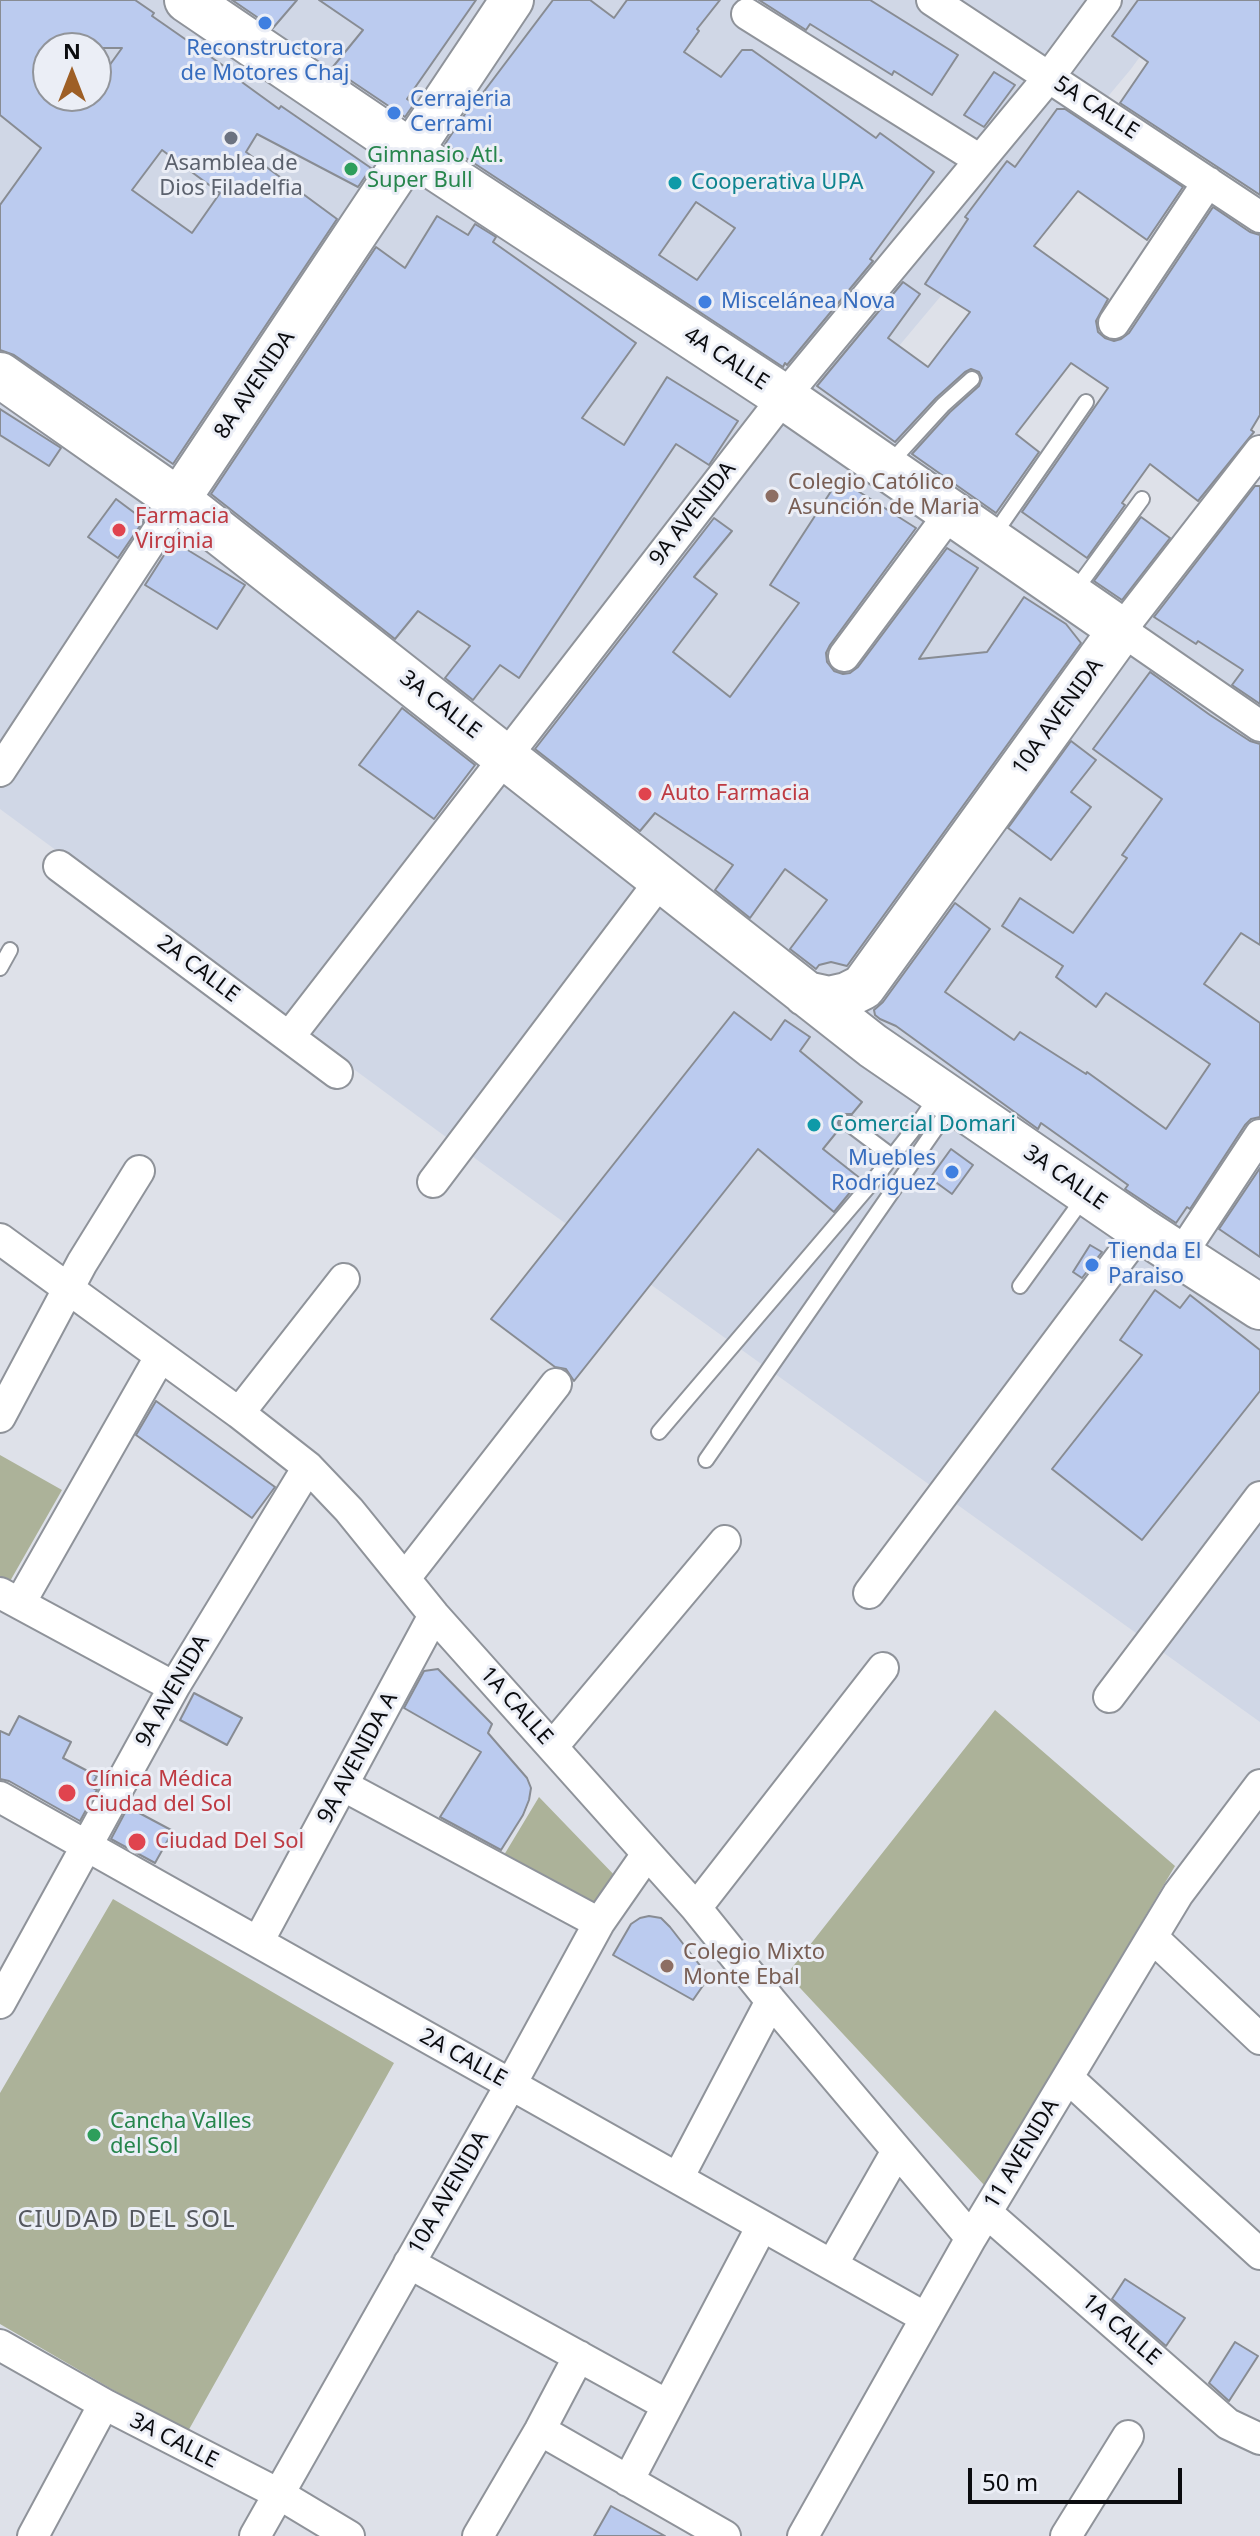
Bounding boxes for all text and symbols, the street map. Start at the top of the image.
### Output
marker: Reconstructora de Motores Chaj [256,14,274,32]
north arrow [32,32,112,112]
text: N [63,35,81,65]
place label: Reconstructora de Motores Chaj [180,36,350,88]
street label: 5A CALLE [1049,71,1143,145]
place label: Cerrajeria Cerrami [410,87,512,138]
marker: Cerrajeria Cerrami [385,104,403,122]
marker: Asamblea de Dios Filadelfia [222,129,240,147]
place label: Gimnasio Atl. Super Bull [367,143,504,194]
place label: Asamblea de Dios Filadelfia [159,151,303,202]
marker: Gimnasio Atl. Super Bull [342,160,360,178]
place label: Cooperativa UPA [691,170,864,196]
marker: Cooperativa UPA [666,174,684,192]
place label: Miscelánea Nova [721,289,895,315]
marker: Miscelánea Nova [696,293,714,311]
street label: 4A CALLE [679,322,773,396]
street label: 8A AVENIDA [209,326,301,444]
street label: 9A AVENIDA [644,457,742,571]
place label: Colegio Católico Asunción de Maria [788,470,980,522]
marker: Colegio Católico Asunción de Maria [763,487,781,505]
place label: Farmacia Virginia [135,504,229,556]
marker: Farmacia Virginia [110,521,128,539]
street label: 10A AVENIDA [1007,654,1109,780]
street label: 3A CALLE [394,665,486,745]
place label: Auto Farmacia [661,781,810,807]
marker: Auto Farmacia [636,785,654,803]
street label: 2A CALLE [152,930,244,1008]
place label: Comercial Domari [830,1112,1016,1138]
marker: Comercial Domari [805,1116,823,1134]
street label: 3A CALLE [1018,1140,1112,1216]
place label: Muebles Rodriguez [831,1146,936,1198]
marker: Muebles Rodriguez [943,1163,961,1181]
place label: Tienda El Paraiso [1108,1239,1201,1290]
marker: Tienda El Paraiso [1083,1256,1101,1274]
street label: 9A AVENIDA [130,1630,216,1752]
street label: 1A CALLE [474,1662,558,1750]
street label: 9A AVENIDA A [312,1688,404,1828]
place label: Clínica Médica Ciudad del Sol [85,1767,233,1818]
marker: Clínica Médica Ciudad del Sol [56,1782,78,1804]
place label: Ciudad Del Sol [155,1829,304,1855]
marker: Ciudad Del Sol [126,1831,148,1853]
place label: Colegio Mixto Monte Ebal [683,1940,825,1992]
marker: Colegio Mixto Monte Ebal [658,1957,676,1975]
street label: 2A CALLE [415,2023,511,2093]
street label: 11 AVENIDA [979,2094,1065,2214]
place label: Cancha Valles del Sol [110,2109,251,2160]
marker: Cancha Valles del Sol [85,2126,103,2144]
street label: 10A AVENIDA [403,2127,495,2259]
district label: CIUDAD DEL SOL [17,2206,237,2234]
street label: 1A CALLE [1076,2289,1166,2371]
street label: 3A CALLE [125,2408,223,2474]
scale bar [972,2452,1186,2502]
text: 50 m [982,2465,1038,2498]

